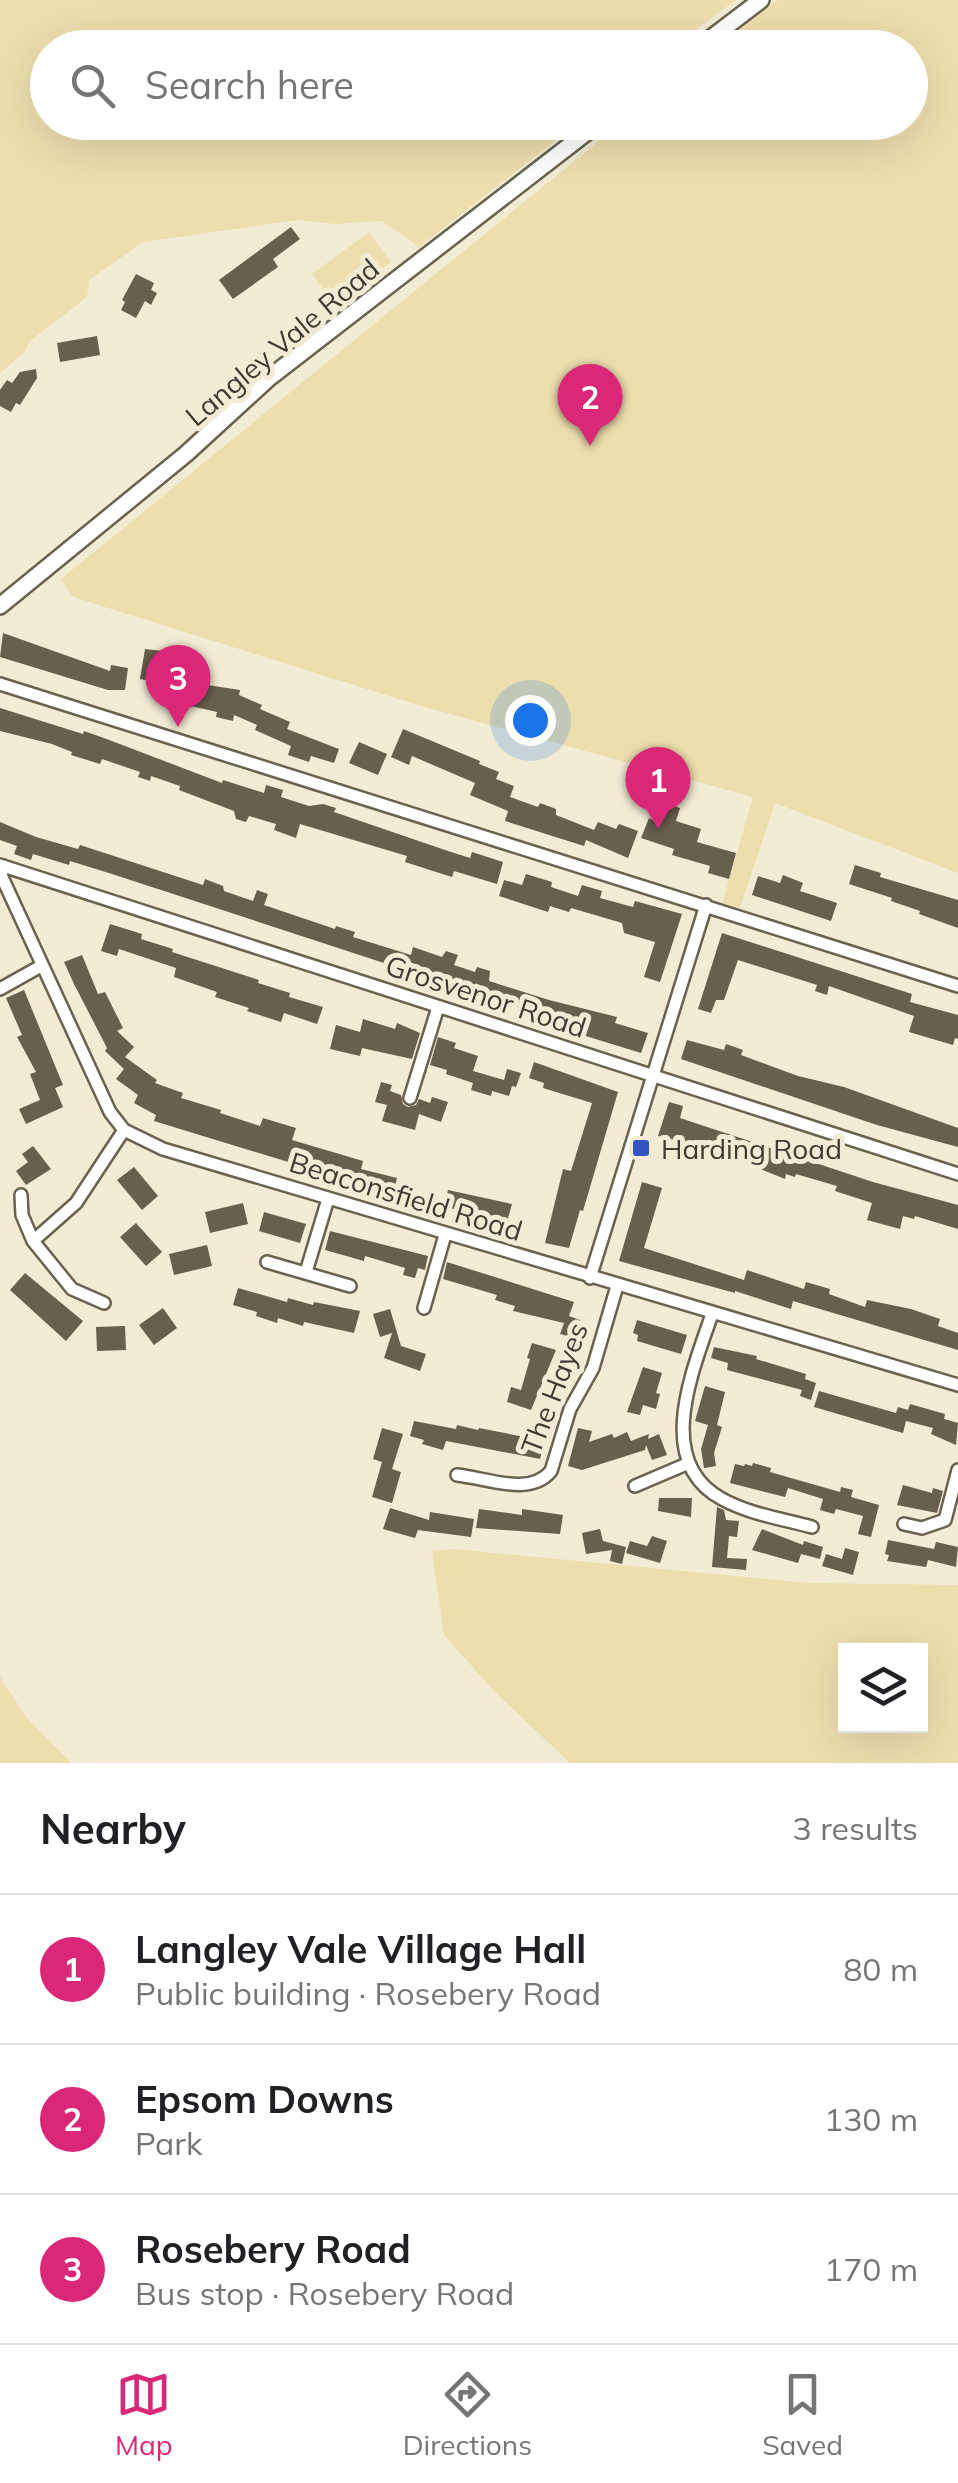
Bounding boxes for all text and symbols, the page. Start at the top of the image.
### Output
search box [30,30,928,140]
icon: search [65,58,120,113]
text: Search here [145,61,354,109]
street label: Langley Vale Road [178,251,386,433]
pin: 2 [558,364,622,446]
pin: 3 [146,644,210,727]
your location [505,695,556,746]
pin: 1 [626,746,690,829]
street label: Grosvenor Road [381,947,591,1045]
place label: Harding Road [661,1131,842,1166]
marker: Harding Road [630,1137,652,1159]
street label: Beaconsfield Road [285,1144,527,1248]
street label: The Hayes [513,1317,595,1459]
map controls [838,1643,928,1733]
button: layers [838,1643,928,1733]
text: Nearby [40,1802,186,1855]
text: 3 results [793,1808,918,1848]
text: Langley Vale Village Hall [135,1925,586,1973]
text: 1 [63,1949,82,1989]
text: 80 m [843,1949,918,1989]
text: Public building · Rosebery Road [135,1973,601,2013]
text: Epsom Downs [135,2075,394,2123]
text: 2 [63,2099,82,2139]
text: 130 m [824,2099,918,2139]
text: Park [135,2123,202,2163]
text: Rosebery Road [135,2225,411,2273]
text: 3 [63,2249,82,2289]
text: 170 m [824,2249,918,2289]
text: Bus stop · Rosebery Road [135,2273,514,2313]
tab: Map [115,2367,173,2462]
tab: Directions [403,2367,532,2462]
tab: Saved [762,2367,843,2462]

